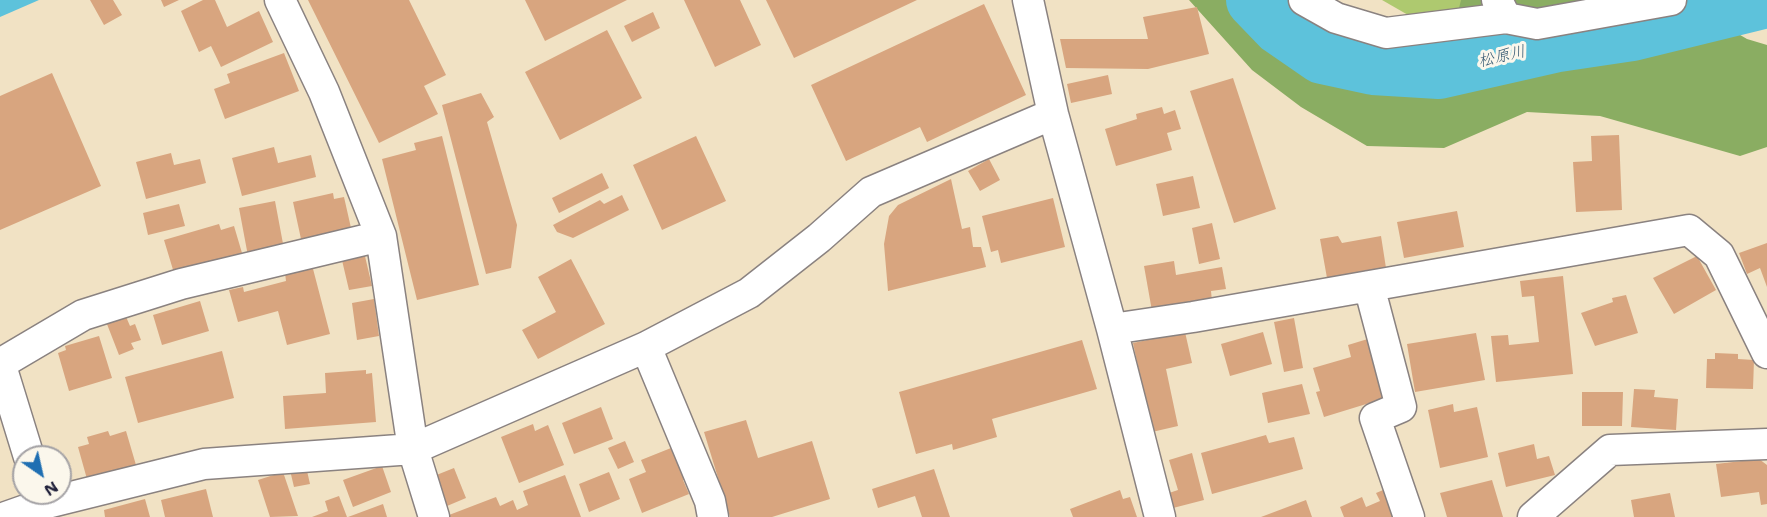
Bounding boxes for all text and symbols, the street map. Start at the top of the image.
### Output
water label: 松原川 [1476,42,1528,72]
north arrow [12,445,72,505]
text: N [40,476,62,501]

